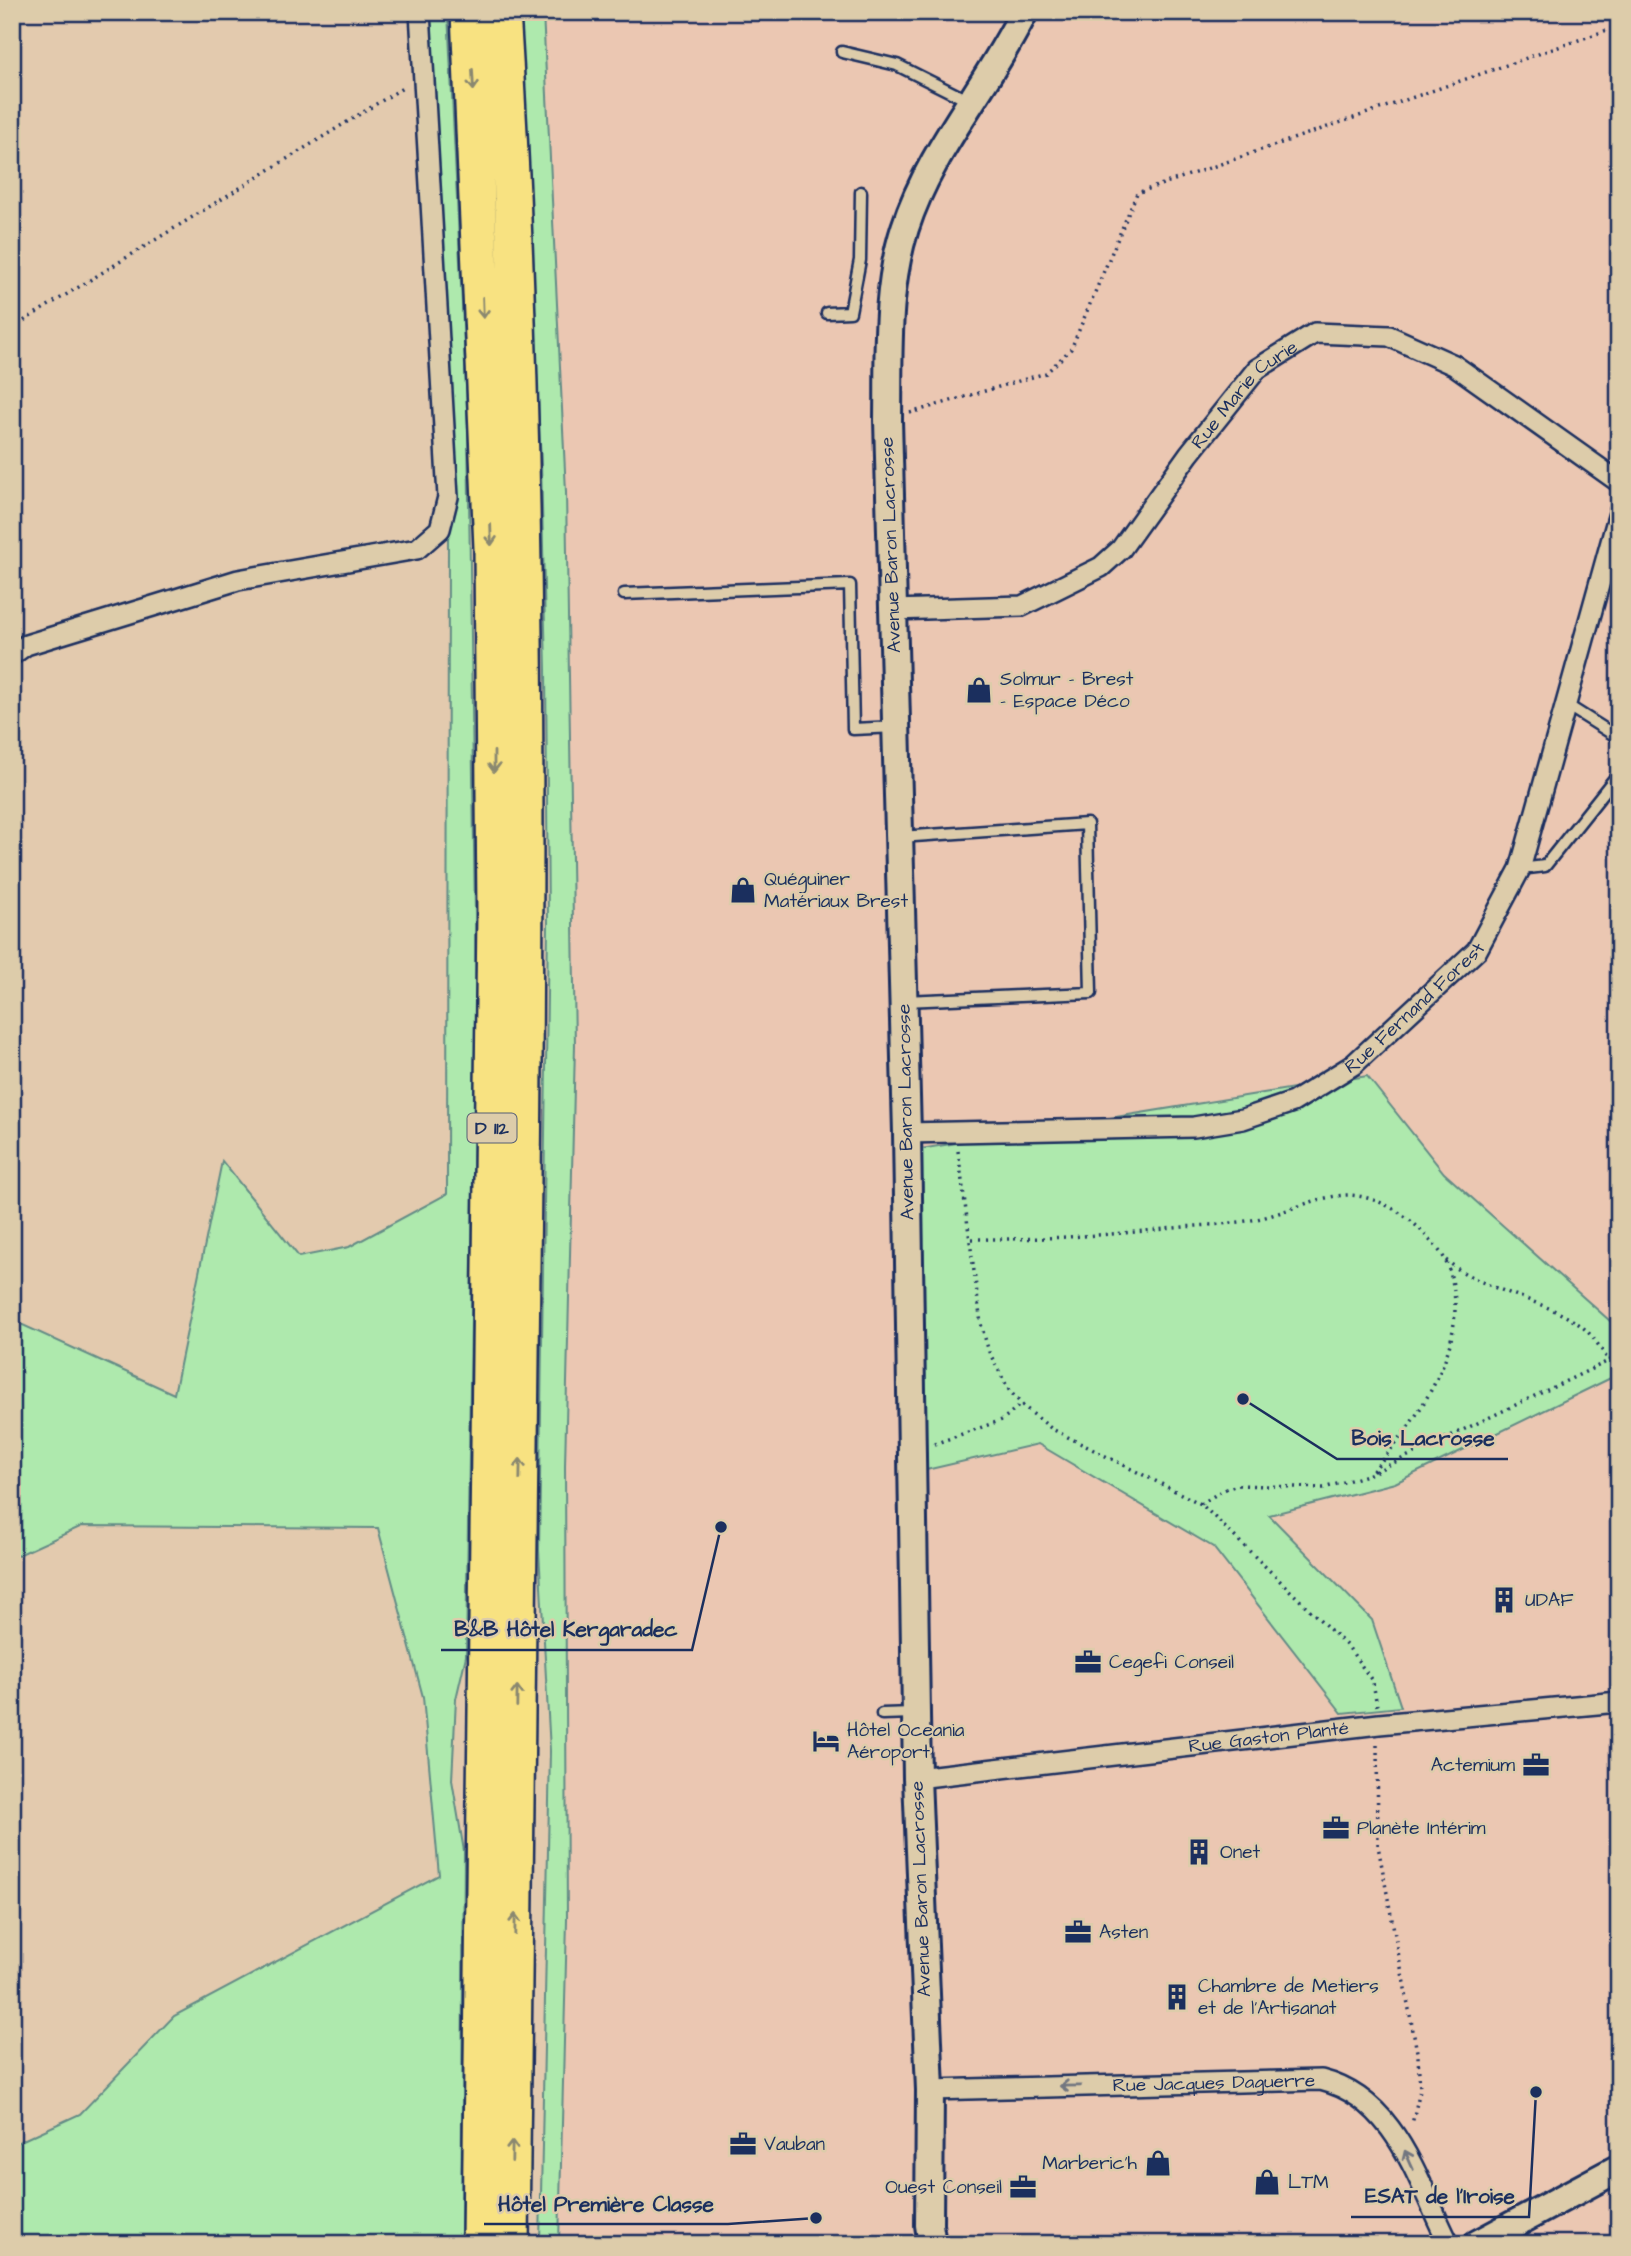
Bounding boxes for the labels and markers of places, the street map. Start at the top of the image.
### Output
place label: Solmur - Brest - Espace Déco [1000,666,1134,715]
shop icon: Solmur - Brest - Espace Déco [964,675,994,705]
place label: Quéguiner Matériaux Brest [764,866,908,915]
shop icon: Quéguiner Matériaux Brest [728,875,758,905]
callout: Bois Lacrosse [1337,1417,1508,1459]
building icon: UDAF [1489,1585,1519,1615]
place label: UDAF [1525,1587,1573,1614]
callout: B&B Hôtel Kergaradec [441,1608,692,1650]
office icon: Cegefi Conseil [1073,1647,1103,1677]
place label: Cegefi Conseil [1109,1649,1234,1677]
place label: Hôtel Oceania Aéroport [847,1717,965,1766]
hotel icon: Hôtel Oceania Aéroport [811,1726,841,1756]
office icon: Actemium [1521,1750,1551,1780]
place label: Actemium [1431,1752,1515,1779]
office icon: Planète Intérim [1321,1813,1351,1843]
place label: Planète Intérim [1357,1815,1486,1842]
building icon: Onet [1184,1837,1214,1867]
place label: Onet [1220,1839,1261,1866]
office icon: Asten [1063,1917,1093,1947]
place label: Asten [1099,1919,1148,1946]
place label: Chambre de Metiers et de l'Artisanat [1198,1973,1379,2022]
building icon: Chambre de Metiers et de l'Artisanat [1162,1982,1192,2012]
office icon: Vauban [728,2129,758,2159]
place label: Vauban [764,2131,825,2158]
shop icon: Marberic'h [1143,2148,1173,2178]
place label: Marberic'h [1042,2150,1138,2177]
shop icon: LTM [1252,2167,1282,2197]
place label: LTM [1288,2169,1329,2196]
office icon: Ouest Conseil [1008,2172,1038,2202]
place label: Ouest Conseil [885,2174,1002,2201]
callout: ESAT de l'Iroise [1351,2175,1529,2217]
callout: Hôtel Première Classe [484,2182,728,2224]

